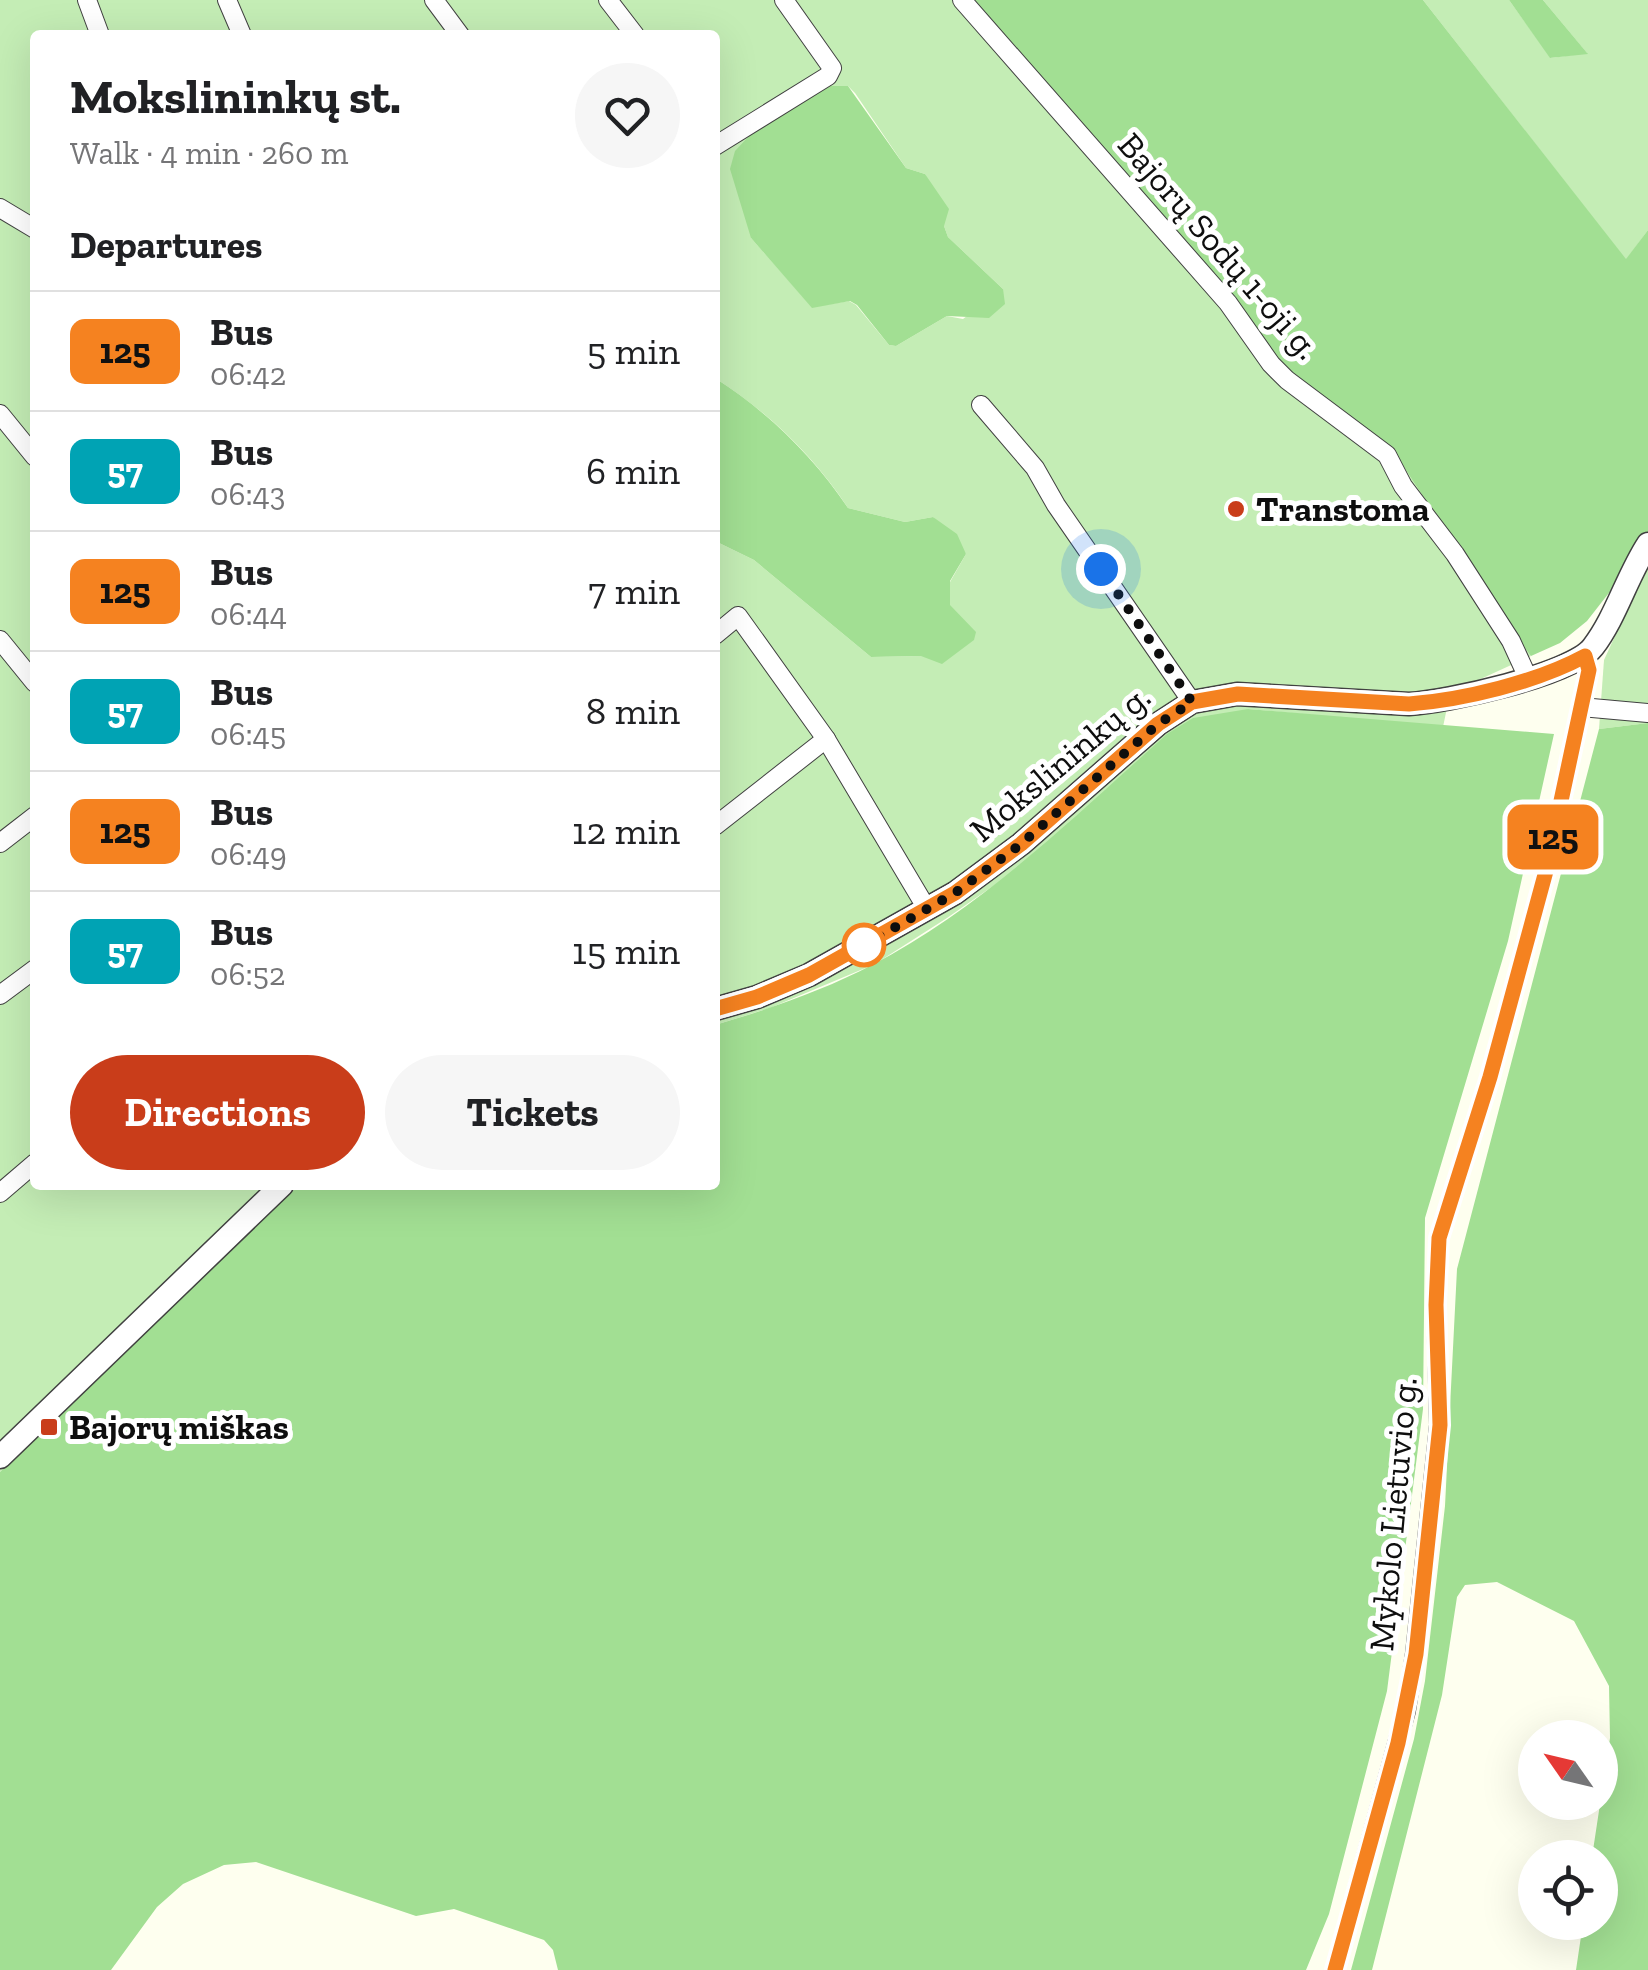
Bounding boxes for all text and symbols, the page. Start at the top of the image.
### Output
button: heart [575,63,680,168]
text: Mokslininkų st. [70,68,401,125]
street label: Bajorų Sodų 1-oji g. [1109,124,1329,368]
text: Walk · 4 min · 260 m [70,134,348,172]
text: Departures [70,222,262,268]
text: Bus [210,309,273,355]
text: 5 min [587,328,680,374]
text: 125 [99,330,151,372]
text: 06:42 [210,355,286,393]
text: Bus [210,429,273,475]
text: 6 min [586,448,680,494]
text: 57 [107,450,143,492]
text: 06:43 [210,475,286,513]
place label: Transtoma [1256,488,1430,530]
marker: Transtoma [1225,498,1247,520]
your location [1076,544,1126,594]
text: Bus [210,549,273,595]
text: 7 min [588,568,680,614]
text: 125 [99,570,151,612]
text: 06:44 [210,595,287,633]
text: Bus [210,669,273,715]
street label: Mokslininkų g. [961,675,1159,851]
text: 8 min [586,688,680,734]
text: 57 [107,690,143,732]
text: 06:45 [210,715,286,753]
text: Bus [210,789,273,835]
line badge: 125 [1496,804,1610,870]
text: 12 min [572,808,680,854]
text: 125 [99,810,151,852]
text: 125 [1527,816,1579,858]
text: 06:49 [210,835,287,873]
text: Bus [210,909,273,955]
unlabelled marker [843,924,885,966]
text: 15 min [572,928,680,974]
text: 57 [107,930,143,972]
text: 06:52 [210,955,285,993]
button: Directions [70,1055,365,1170]
button: Tickets [385,1055,680,1170]
street label: Mykolo Lietuvio g. [1360,1375,1426,1653]
place label: Bajorų miškas [69,1406,289,1448]
marker: Bajorų miškas [38,1416,60,1438]
north arrow [1518,1720,1618,1820]
map controls [1518,1720,1618,1940]
button: locate [1518,1840,1618,1940]

